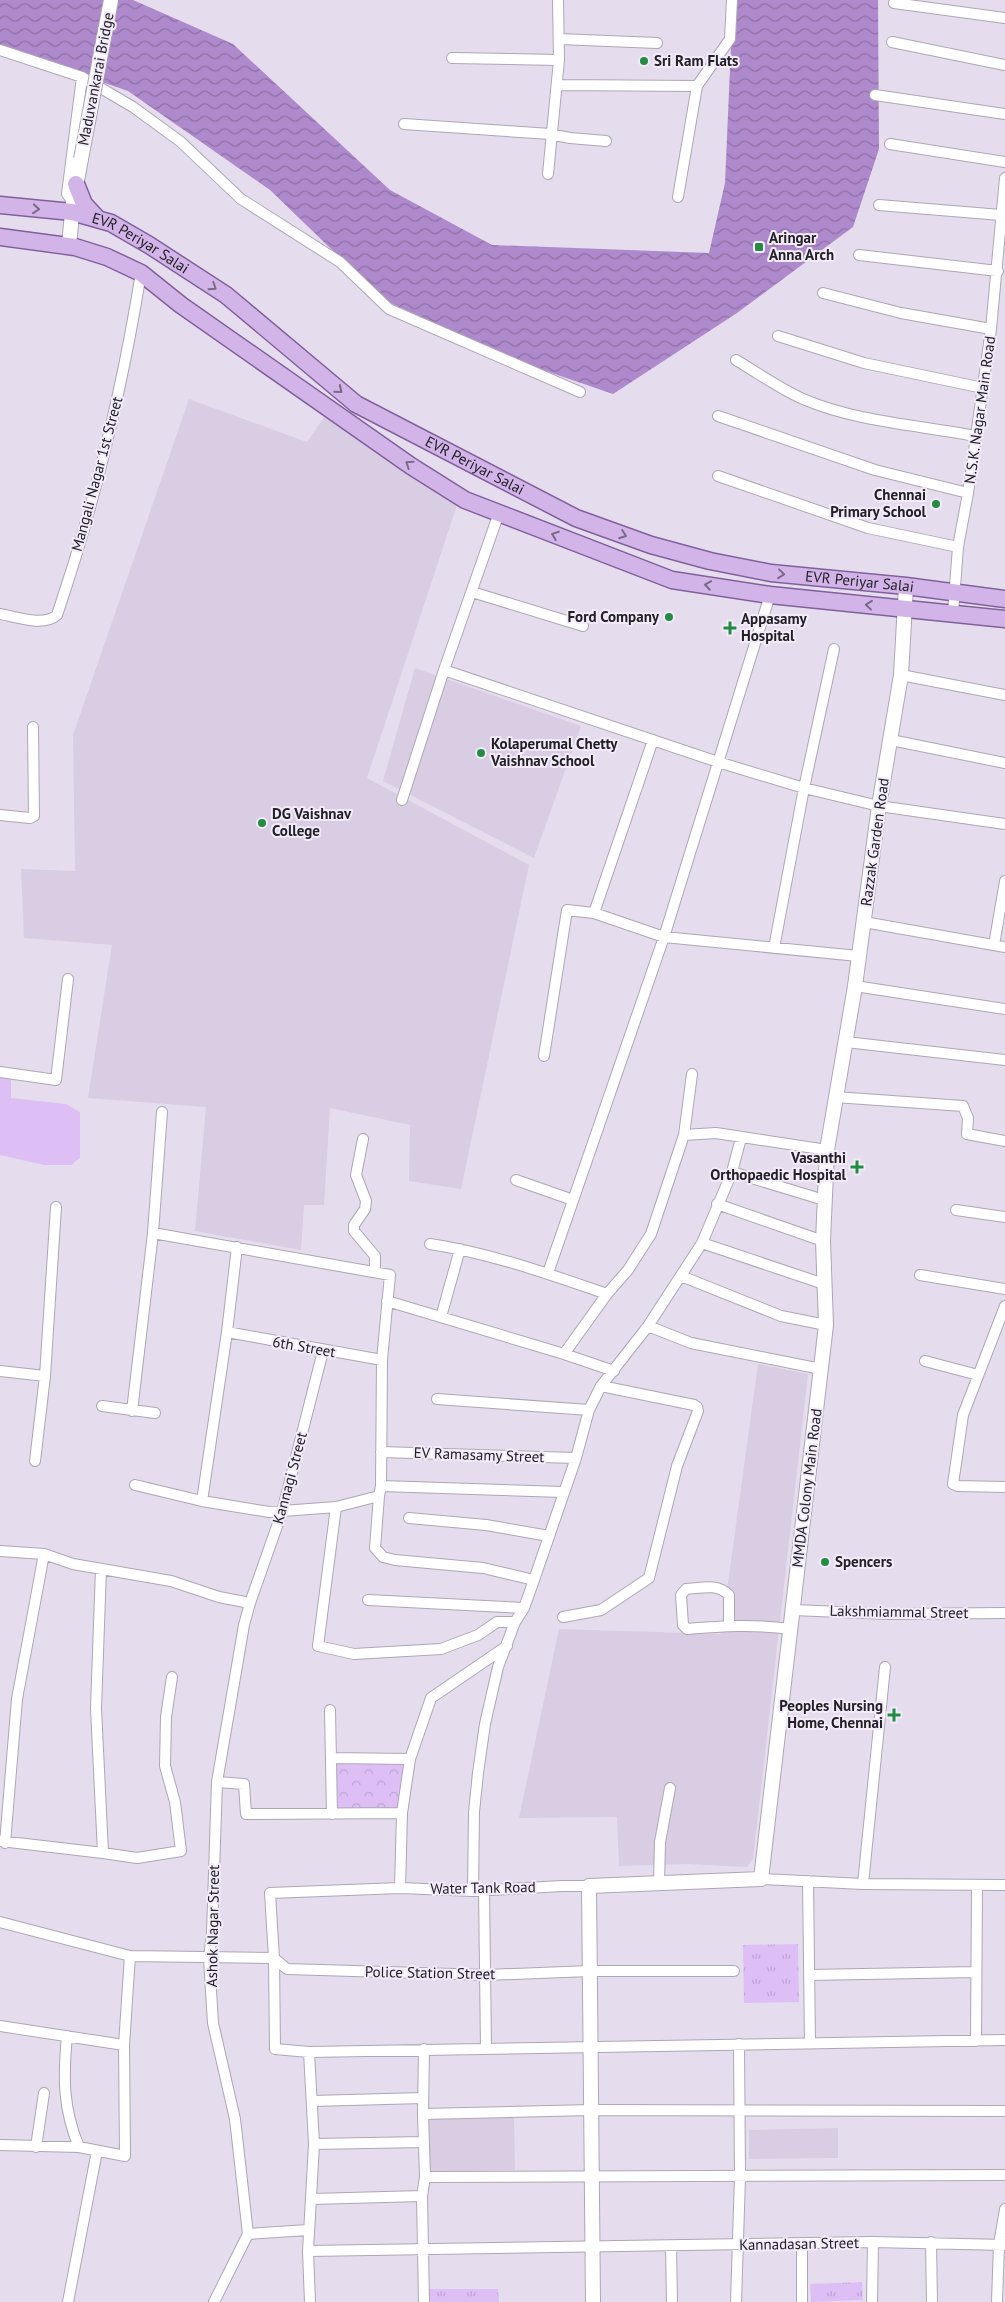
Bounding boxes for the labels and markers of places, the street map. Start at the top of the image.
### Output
place label: Sri Ram Flats [654,51,738,70]
marker: Sri Ram Flats [638,55,650,67]
place label: Aringar Anna Arch [769,228,834,264]
marker: Aringar Anna Arch [753,241,765,253]
place label: Chennai Primary School [830,485,927,521]
marker: Chennai Primary School [930,498,942,510]
place label: Ford Company [568,607,660,626]
place label: Appasamy Hospital [741,609,808,645]
marker: Ford Company [663,611,675,623]
marker: Appasamy Hospital [723,621,737,635]
place label: Kolaperumal Chetty Vaishnav School [490,734,618,770]
marker: Kolaperumal Chetty Vaishnav School [475,747,487,759]
place label: DG Vaishnav College [272,804,352,840]
marker: DG Vaishnav College [256,817,268,829]
place label: Vasanthi Orthopaedic Hospital [710,1148,847,1184]
marker: Vasanthi Orthopaedic Hospital [850,1160,864,1174]
place label: Spencers [835,1552,892,1571]
marker: Spencers [819,1556,831,1568]
place label: Peoples Nursing Home, Chennai [779,1696,883,1732]
marker: Peoples Nursing Home, Chennai [887,1708,901,1722]

